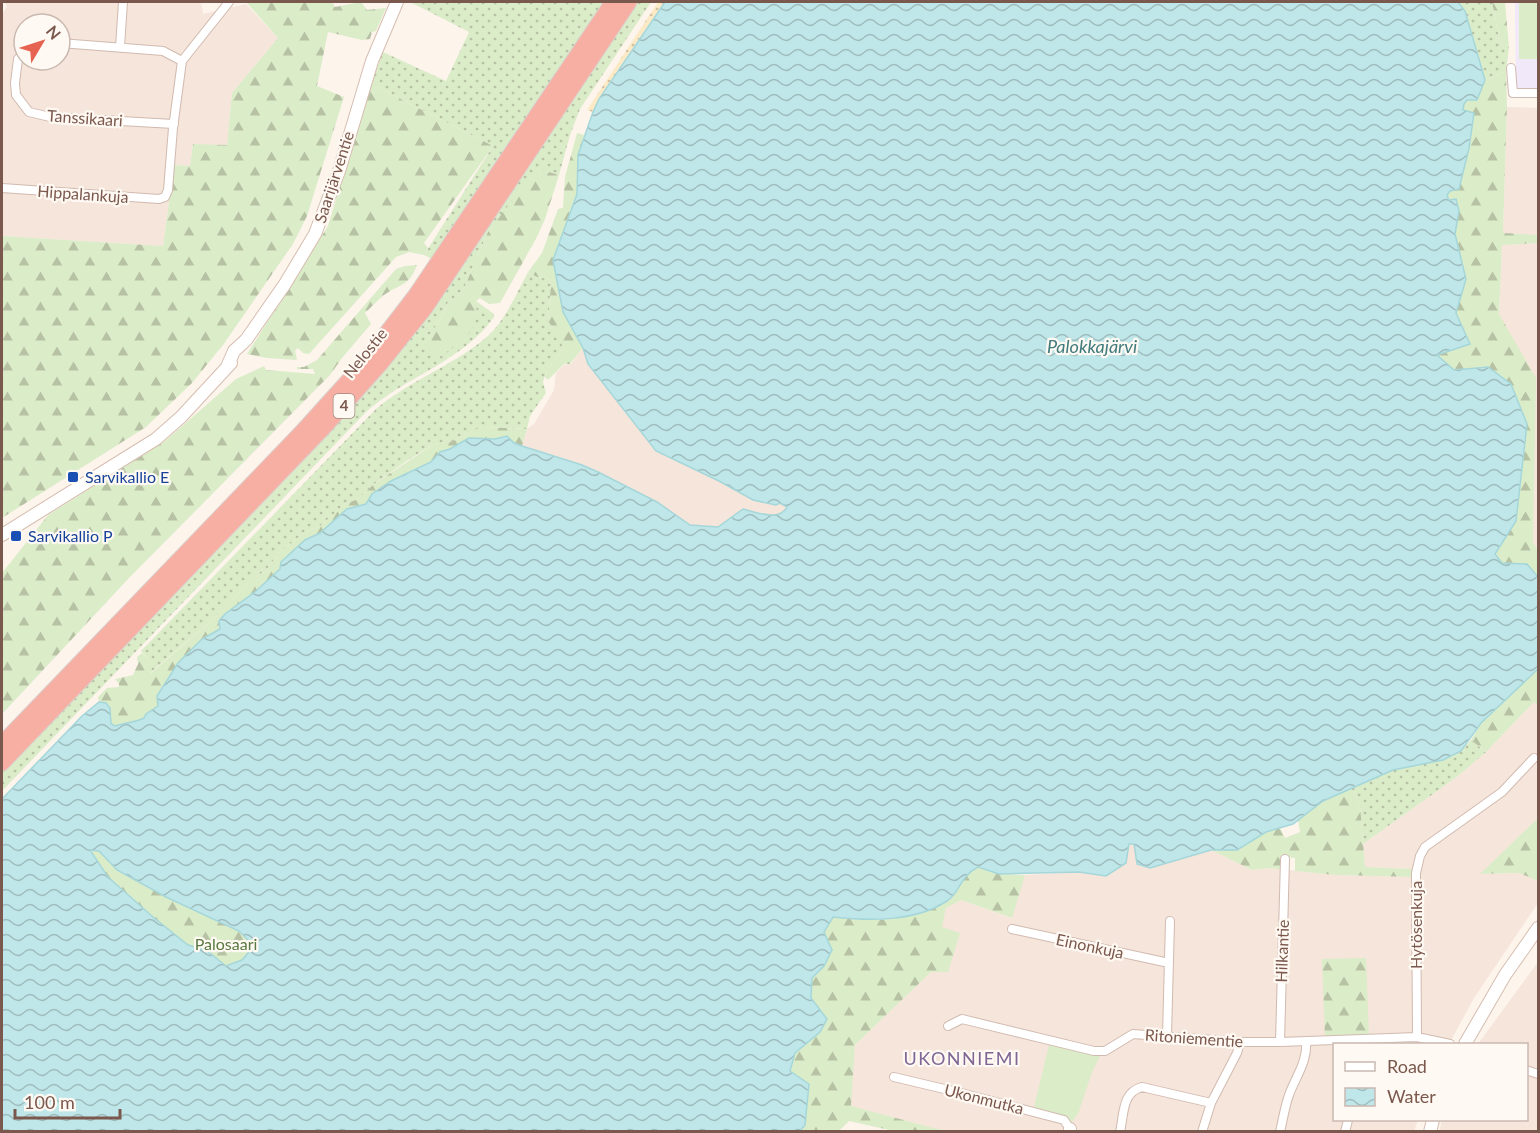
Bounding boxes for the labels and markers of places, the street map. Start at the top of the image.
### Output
place label: Sarvikallio E [85,467,169,486]
marker: Sarvikallio E [66,470,80,484]
place label: Sarvikallio P [28,526,113,545]
marker: Sarvikallio P [9,529,23,543]

